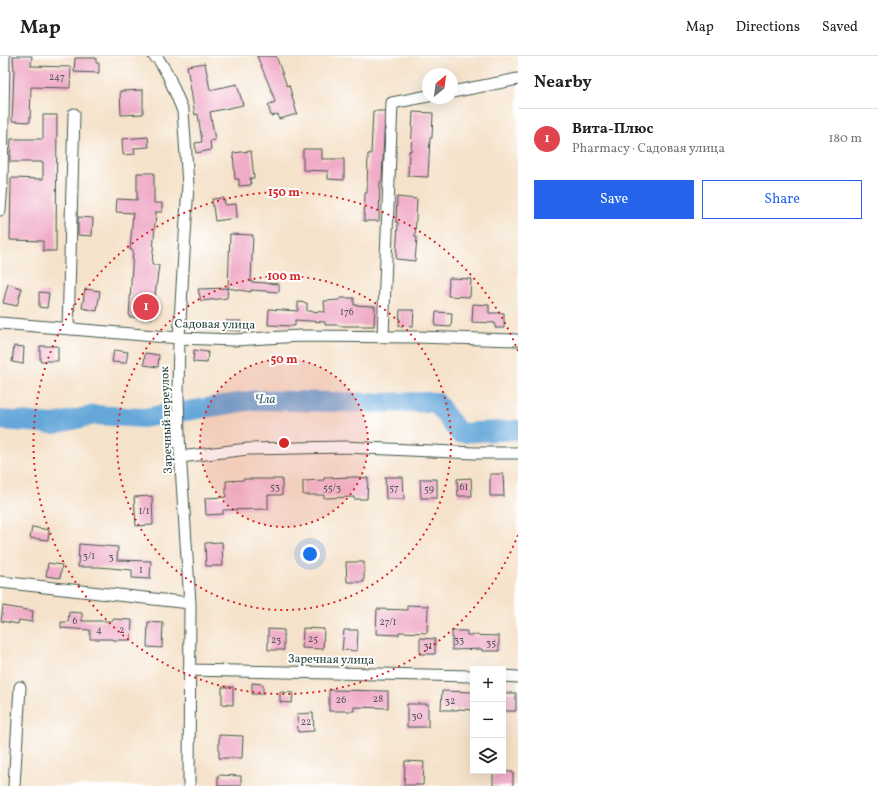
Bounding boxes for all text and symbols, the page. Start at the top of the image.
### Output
text: Map [20,15,61,41]
text: Map [686,18,714,37]
text: Directions [736,18,800,37]
text: Saved [822,18,858,37]
north arrow [422,68,458,104]
house number: 247 [49,70,65,84]
text: Nearby [534,71,592,94]
text: Вита-Плюс [572,119,653,140]
text: 1 [544,130,550,148]
text: 180 m [828,130,862,148]
text: Pharmacy · Садовая улица [572,140,725,158]
button: Save [534,180,694,219]
button: Share [702,180,862,219]
text: 150 m [268,185,300,201]
text: 100 m [267,269,301,285]
pin: 1 [133,292,159,322]
house number: 176 [340,305,354,319]
street label: Садовая улица [174,316,256,334]
text: 50 m [270,352,298,368]
street label: Заречный переулок [157,365,177,474]
water label: Чла [254,391,276,409]
centre of rings [277,436,291,450]
house number: 53 [270,480,280,494]
house number: 61 [460,480,469,494]
house number: 55/3 [323,481,341,495]
house number: 57 [389,481,399,495]
house number: 59 [424,482,434,496]
house number: 1/1 [138,504,150,518]
your location [300,544,320,564]
house number: 3/1 [83,549,95,563]
house number: 3 [108,550,114,564]
house number: 1 [139,563,143,577]
house number: 6 [72,614,78,628]
house number: 27/1 [380,615,397,629]
house number: 4 [96,623,102,637]
house number: 2 [119,623,125,637]
house number: 25 [308,632,318,646]
house number: 23 [271,633,281,647]
house number: 33 [454,633,464,647]
house number: 35 [486,636,496,650]
house number: 31 [423,639,433,653]
street label: Заречная улица [288,651,374,669]
map controls [470,666,506,774]
button: + [470,666,506,702]
house number: 28 [373,692,383,706]
house number: 26 [336,693,346,707]
house number: 32 [445,694,455,708]
button: − [470,702,506,738]
house number: 30 [412,709,422,723]
house number: 22 [301,715,311,729]
button: layers [470,738,506,774]

